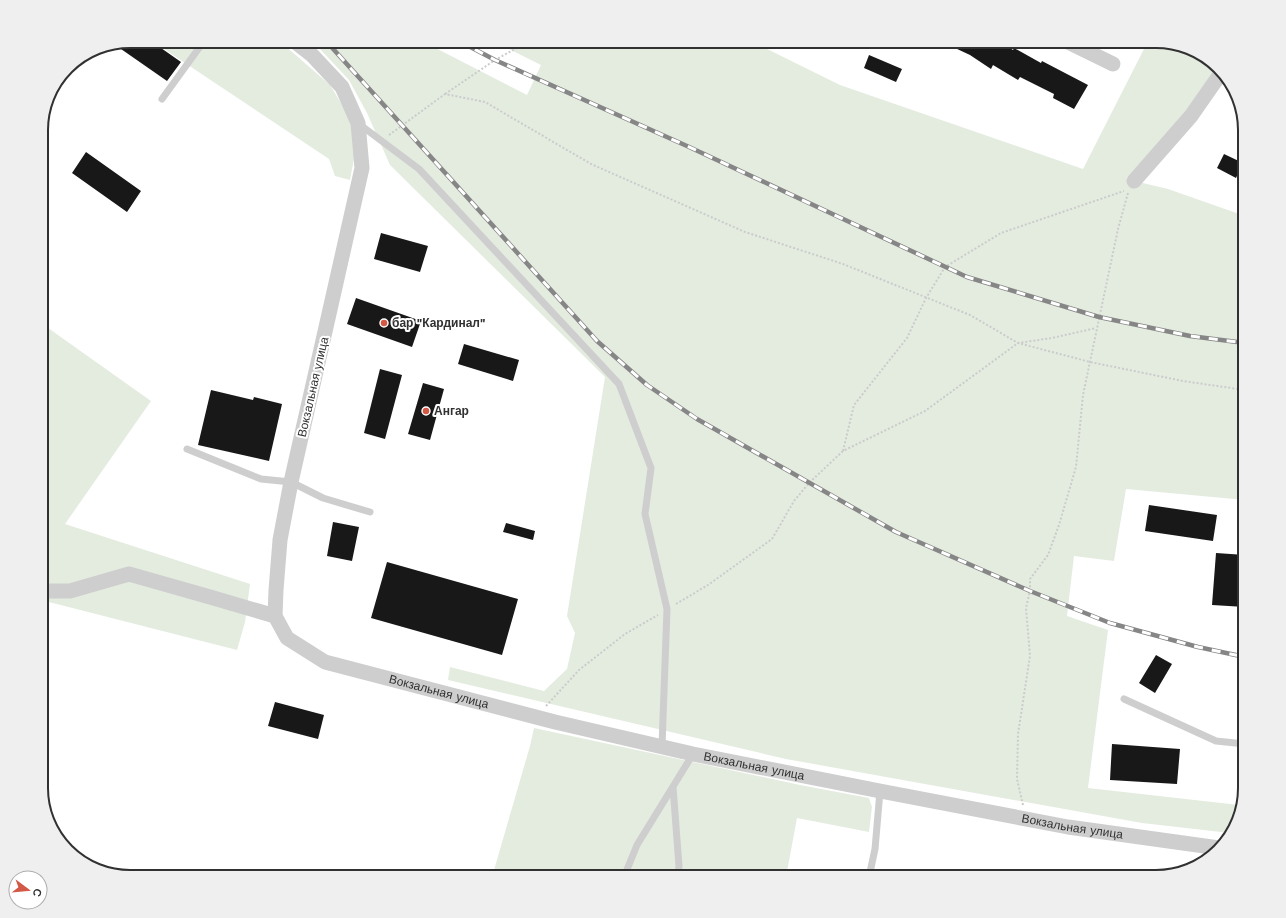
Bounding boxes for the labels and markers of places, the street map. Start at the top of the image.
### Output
place label: бар "Кардинал" [392,316,485,330]
marker: бар "Кардинал" [379,318,389,328]
place label: Ангар [434,404,469,418]
marker: Ангар [421,406,431,416]

